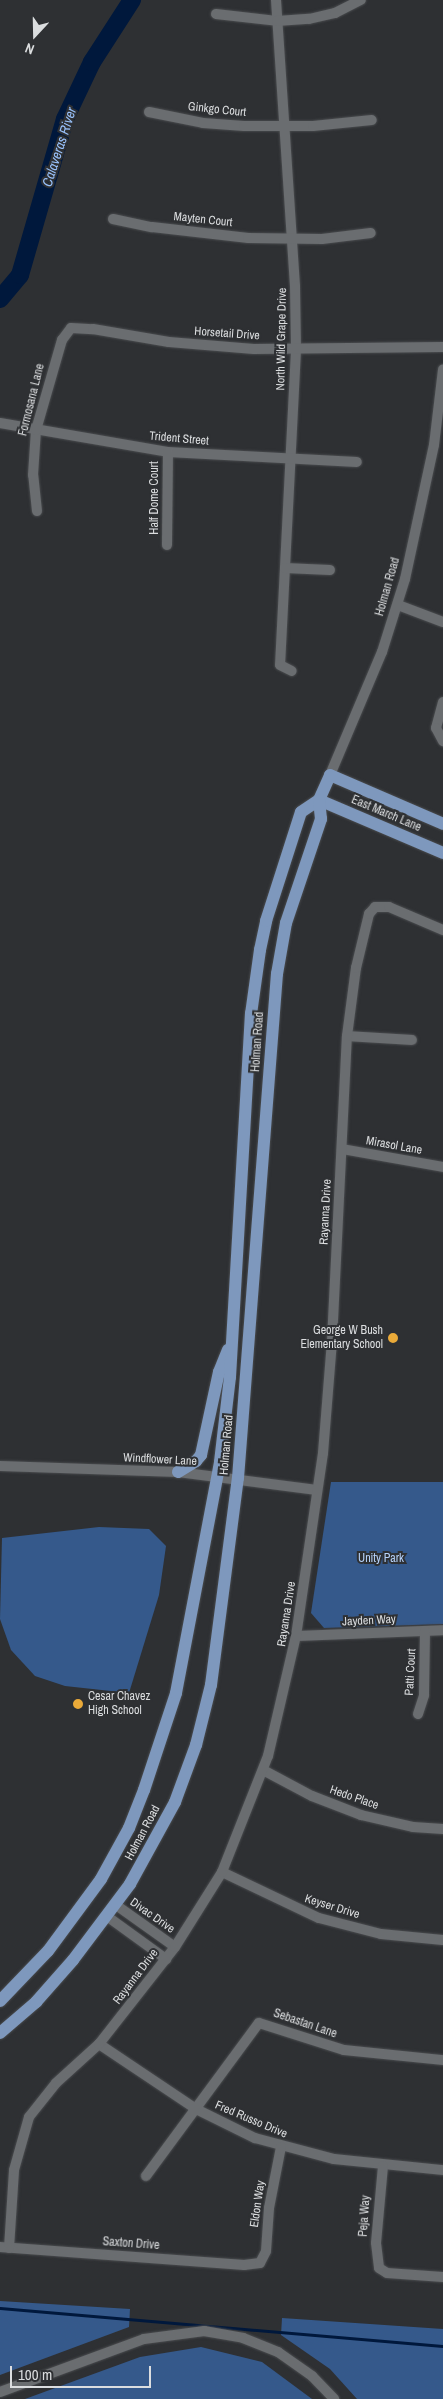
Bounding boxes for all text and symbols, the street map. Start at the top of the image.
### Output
north arrow [10,10,60,60]
text: N [23,39,37,59]
street label: Ginkgo Court [187,100,247,120]
water label: Calaveras River [38,105,80,189]
street label: Mayten Court [173,210,233,230]
street label: North Wild Grape Drive [274,287,290,391]
street label: Horsetail Drive [194,325,260,343]
street label: Formosana Lane [16,362,48,438]
street label: Trident Street [149,429,209,449]
street label: Half Dome Court [148,461,162,535]
street label: Holman Road [373,556,403,618]
street label: East March Lane [349,793,423,835]
street label: Holman Road [249,1011,267,1073]
street label: Mirasol Lane [365,1134,423,1158]
street label: Rayanna Drive [317,1179,335,1245]
place label: George W Bush Elementary School [300,1324,383,1352]
marker: George W Bush Elementary School [387,1332,399,1344]
street label: Holman Road [217,1414,237,1476]
street label: Windflower Lane [123,1451,197,1469]
park label: Unity Park [358,1552,404,1566]
street label: Rayanna Drive [275,1580,299,1648]
street label: Jayden Way [342,1612,396,1630]
street label: Patti Court [403,1648,419,1696]
place label: Cesar Chavez High School [88,1690,150,1718]
marker: Cesar Chavez High School [72,1698,84,1710]
street label: Hedo Place [328,1783,380,1813]
street label: Holman Road [123,1803,163,1863]
street label: Keyser Drive [303,1892,361,1922]
street label: Divac Drive [127,1895,177,1937]
street label: Rayanna Drive [111,1946,161,2008]
street label: Sebastan Lane [271,2006,339,2042]
street label: Fred Russo Drive [213,2098,289,2142]
street label: Eldon Way [248,2180,268,2228]
street label: Peja Way [356,2195,374,2237]
street label: Saxton Drive [102,2235,160,2253]
scale bar [12,2356,154,2388]
text: 100 m [18,2364,52,2385]

